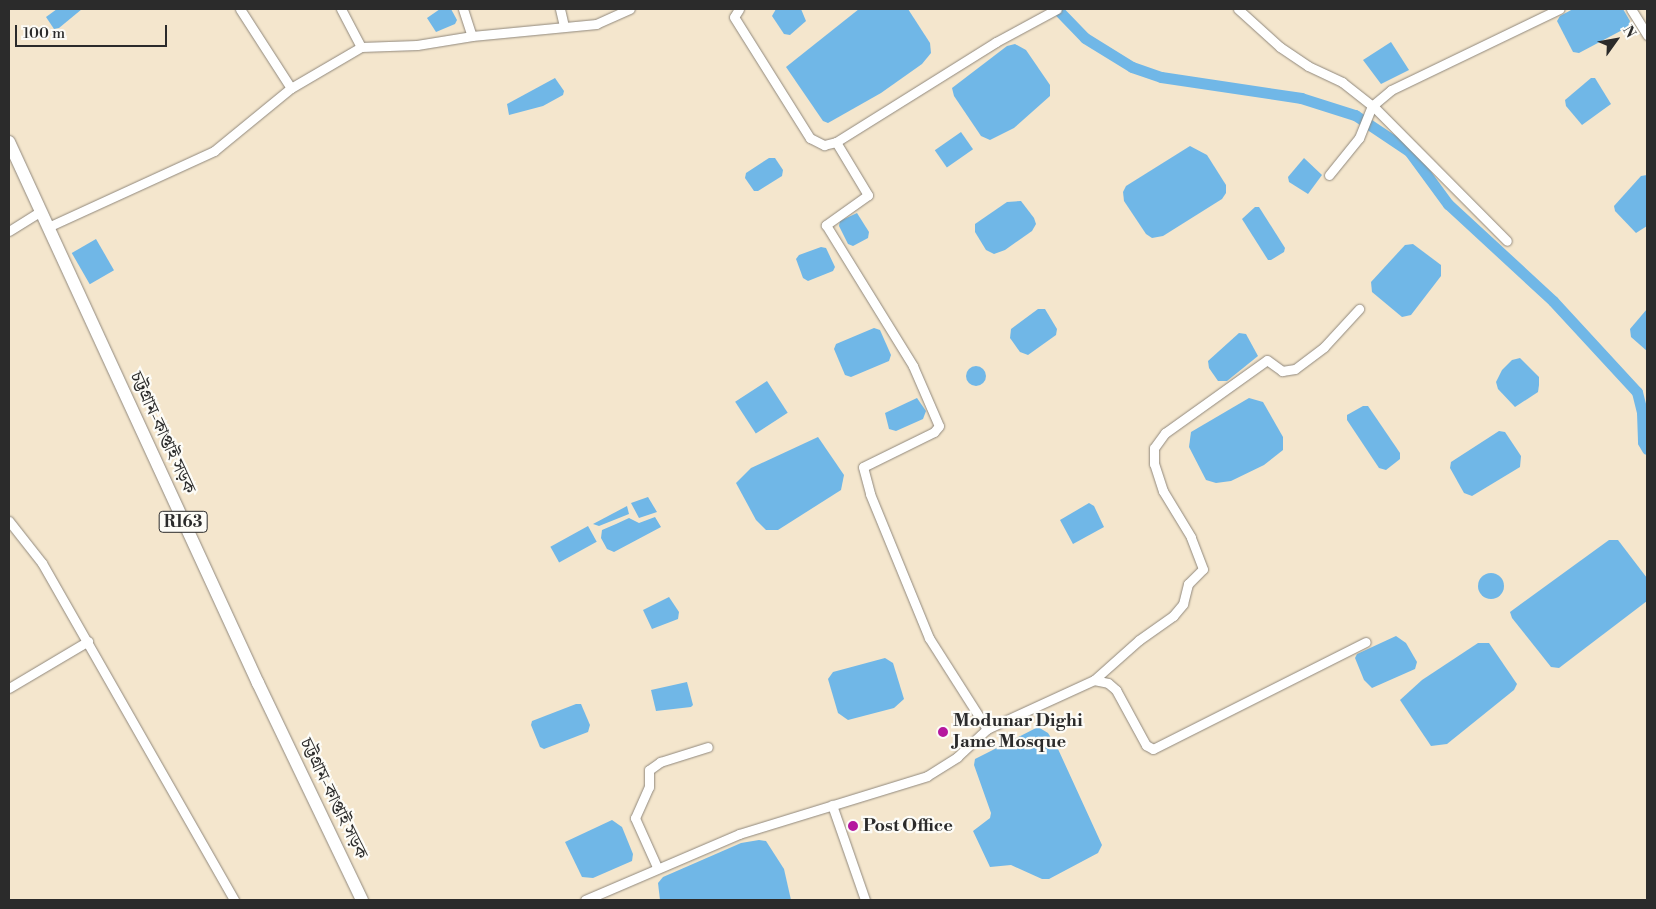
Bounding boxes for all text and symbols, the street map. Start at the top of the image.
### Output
scale bar [18,15,170,47]
north arrow [1591,15,1641,65]
text: N [1618,23,1639,42]
text: 100 m [23,24,65,43]
street label: চট্টগ্রাম-কাপ্তাই সড়ক [124,369,200,497]
road number: R163 [158,508,208,536]
place label: Modunar Dighi Jame Mosque [953,711,1083,754]
marker: Modunar Dighi Jame Mosque [937,726,949,738]
street label: চট্টগ্রাম-কাপ্তাই সড়ক [294,735,372,863]
place label: Post Office [863,815,953,837]
marker: Post Office [847,820,859,832]

